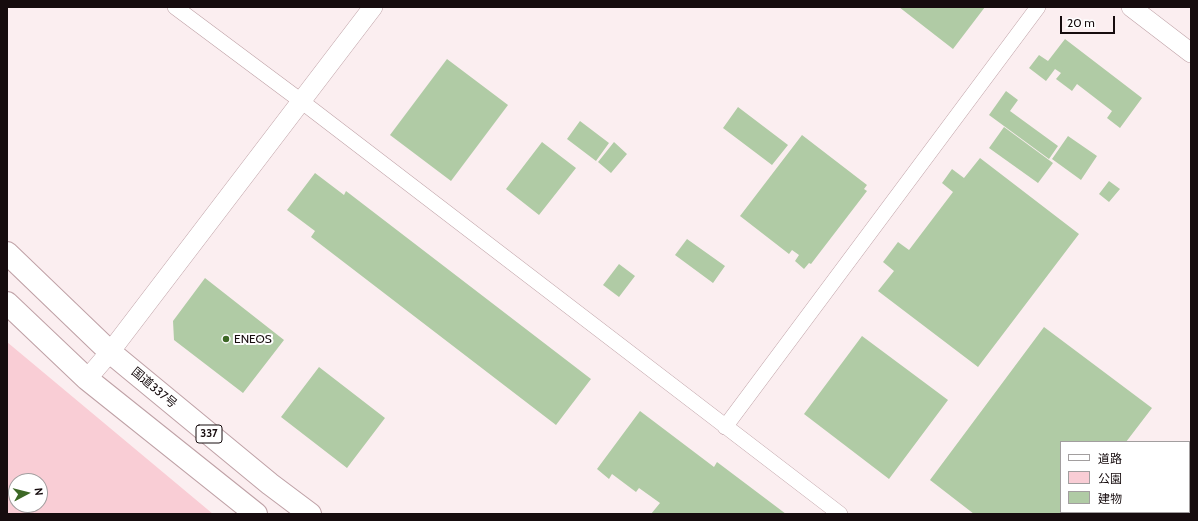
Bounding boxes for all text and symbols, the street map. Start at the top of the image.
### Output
scale bar [1062,8,1117,34]
text: 20 m [1067,15,1095,30]
place label: ENEOS [234,332,272,346]
marker: ENEOS [221,334,231,344]
street label: 国道337号 [128,365,180,411]
road number: 337 [196,425,222,443]
legend [1060,441,1190,513]
text: 道路 [1098,451,1122,466]
text: 公園 [1098,471,1122,486]
north arrow [8,473,48,513]
text: N [31,487,46,496]
text: 建物 [1098,491,1122,506]

